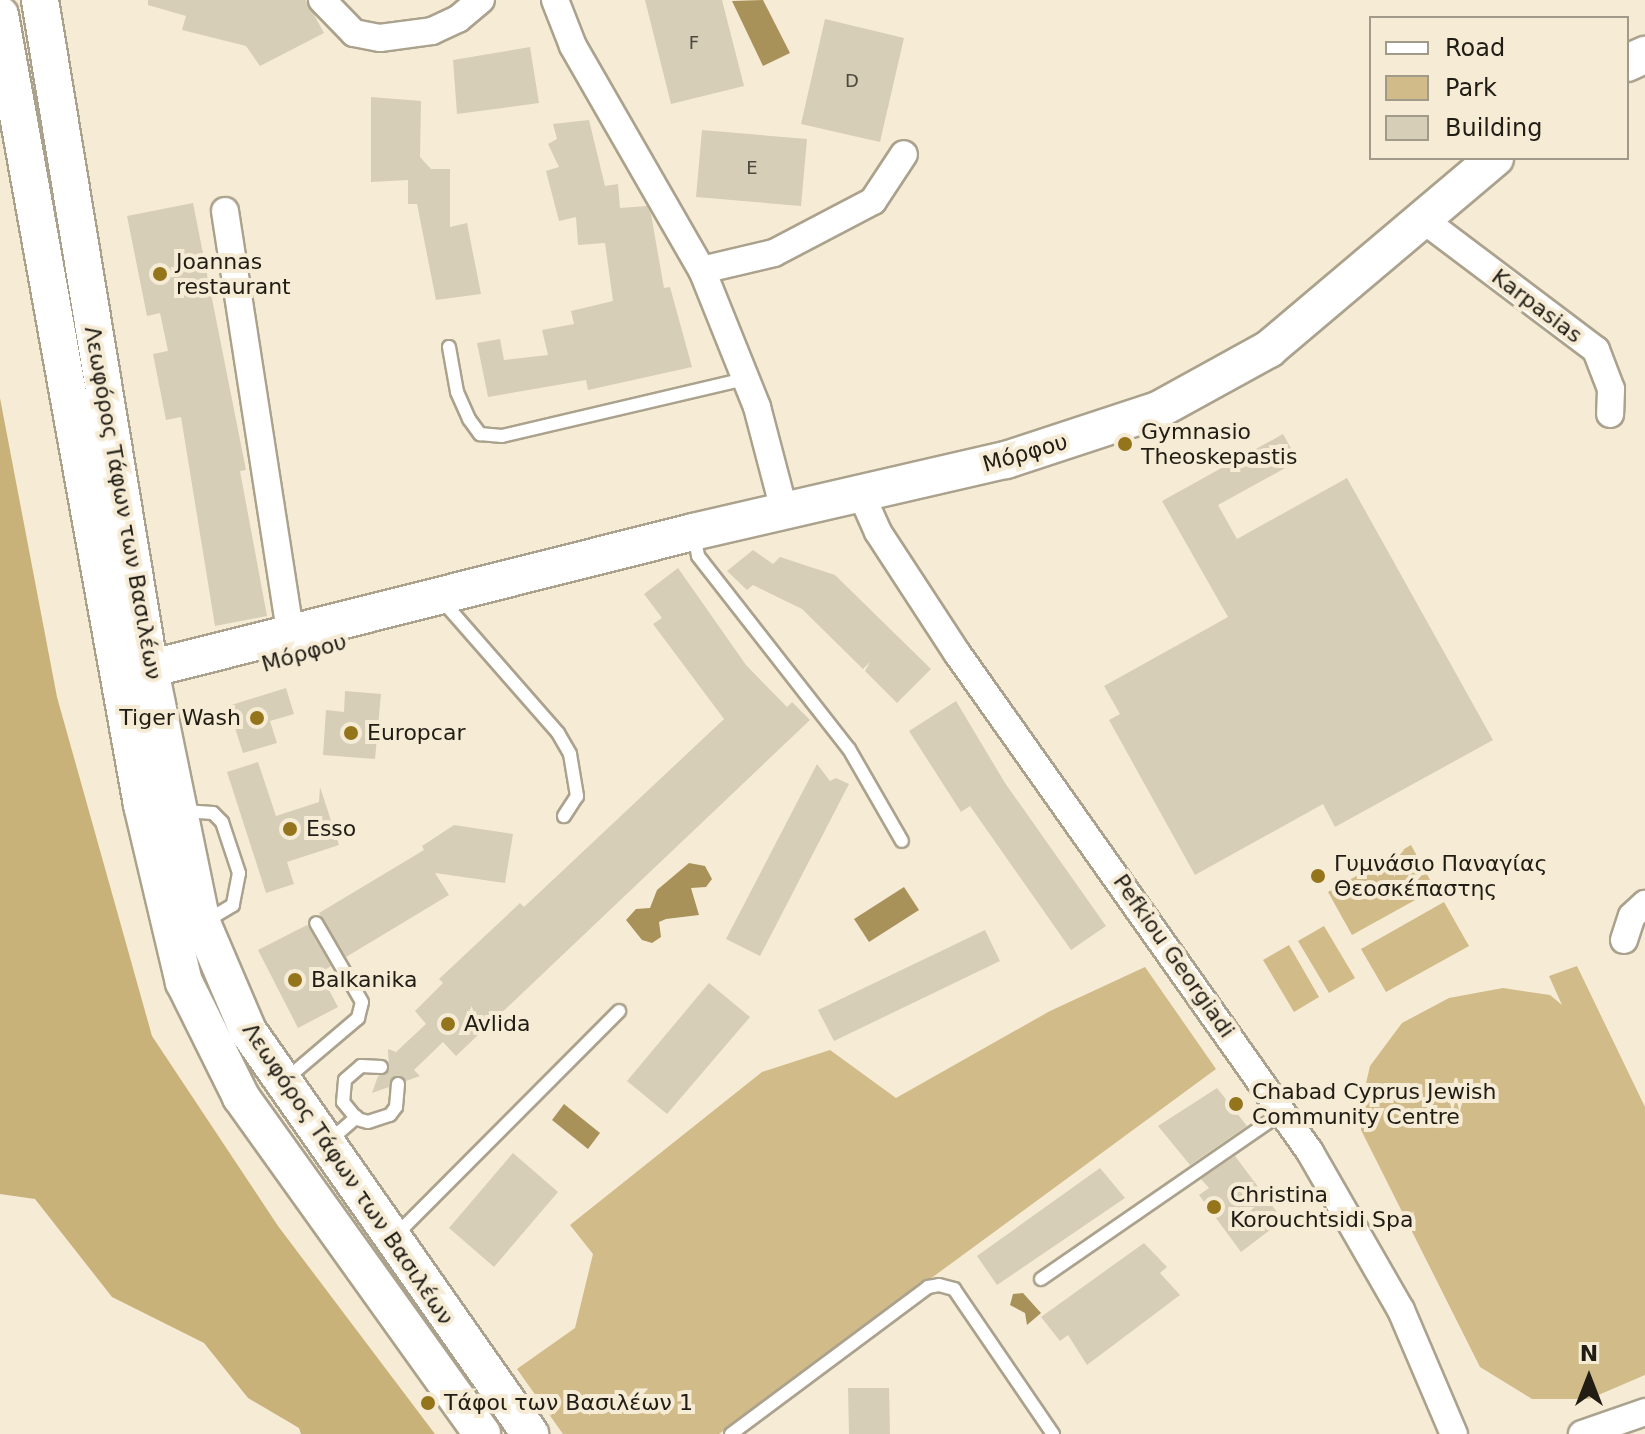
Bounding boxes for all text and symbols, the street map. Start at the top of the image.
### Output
legend [1369,16,1629,160]
house number: F [689,32,699,54]
text: Road [1445,34,1505,62]
house number: D [845,70,859,92]
text: Park [1445,74,1497,102]
text: Building [1445,114,1542,142]
house number: E [746,157,758,179]
place label: Joannas restaurant [176,248,291,300]
street label: Karpasias [1487,263,1587,349]
marker: Joannas restaurant [151,265,169,283]
street label: Λεωφόρος Τάφων των Βασιλέων [79,324,167,682]
place label: Gymnasio Theoskepastis [1141,418,1297,470]
street label: Μόρφου [979,428,1071,478]
marker: Gymnasio Theoskepastis [1116,435,1134,453]
street label: Μόρφου [258,628,350,678]
place label: Tiger Wash [119,705,241,731]
marker: Tiger Wash [248,709,266,727]
place label: Europcar [367,720,465,746]
marker: Europcar [342,724,360,742]
place label: Esso [306,816,356,842]
marker: Esso [281,820,299,838]
place label: Γυμνάσιο Παναγίας Θεοσκέπαστης [1334,850,1547,902]
marker: Γυμνάσιο Παναγίας Θεοσκέπαστης [1309,867,1327,885]
street label: Pefkiou Georgiadi [1108,869,1240,1043]
place label: Balkanika [311,967,417,993]
marker: Balkanika [286,971,304,989]
place label: Avlida [464,1011,530,1037]
marker: Avlida [439,1015,457,1033]
street label: Λεωφόρος Τάφων των Βασιλέων [237,1018,459,1330]
place label: Chabad Cyprus Jewish Community Centre [1252,1078,1497,1130]
marker: Chabad Cyprus Jewish Community Centre [1227,1095,1245,1113]
place label: Christina Korouchtsidi Spa [1230,1181,1413,1232]
marker: Christina Korouchtsidi Spa [1205,1198,1223,1216]
north arrow [1549,1338,1629,1418]
text: N [1580,1341,1598,1366]
place label: Τάφοι των Βασιλέων 1 [444,1390,693,1416]
marker: Τάφοι των Βασιλέων 1 [419,1394,437,1412]

